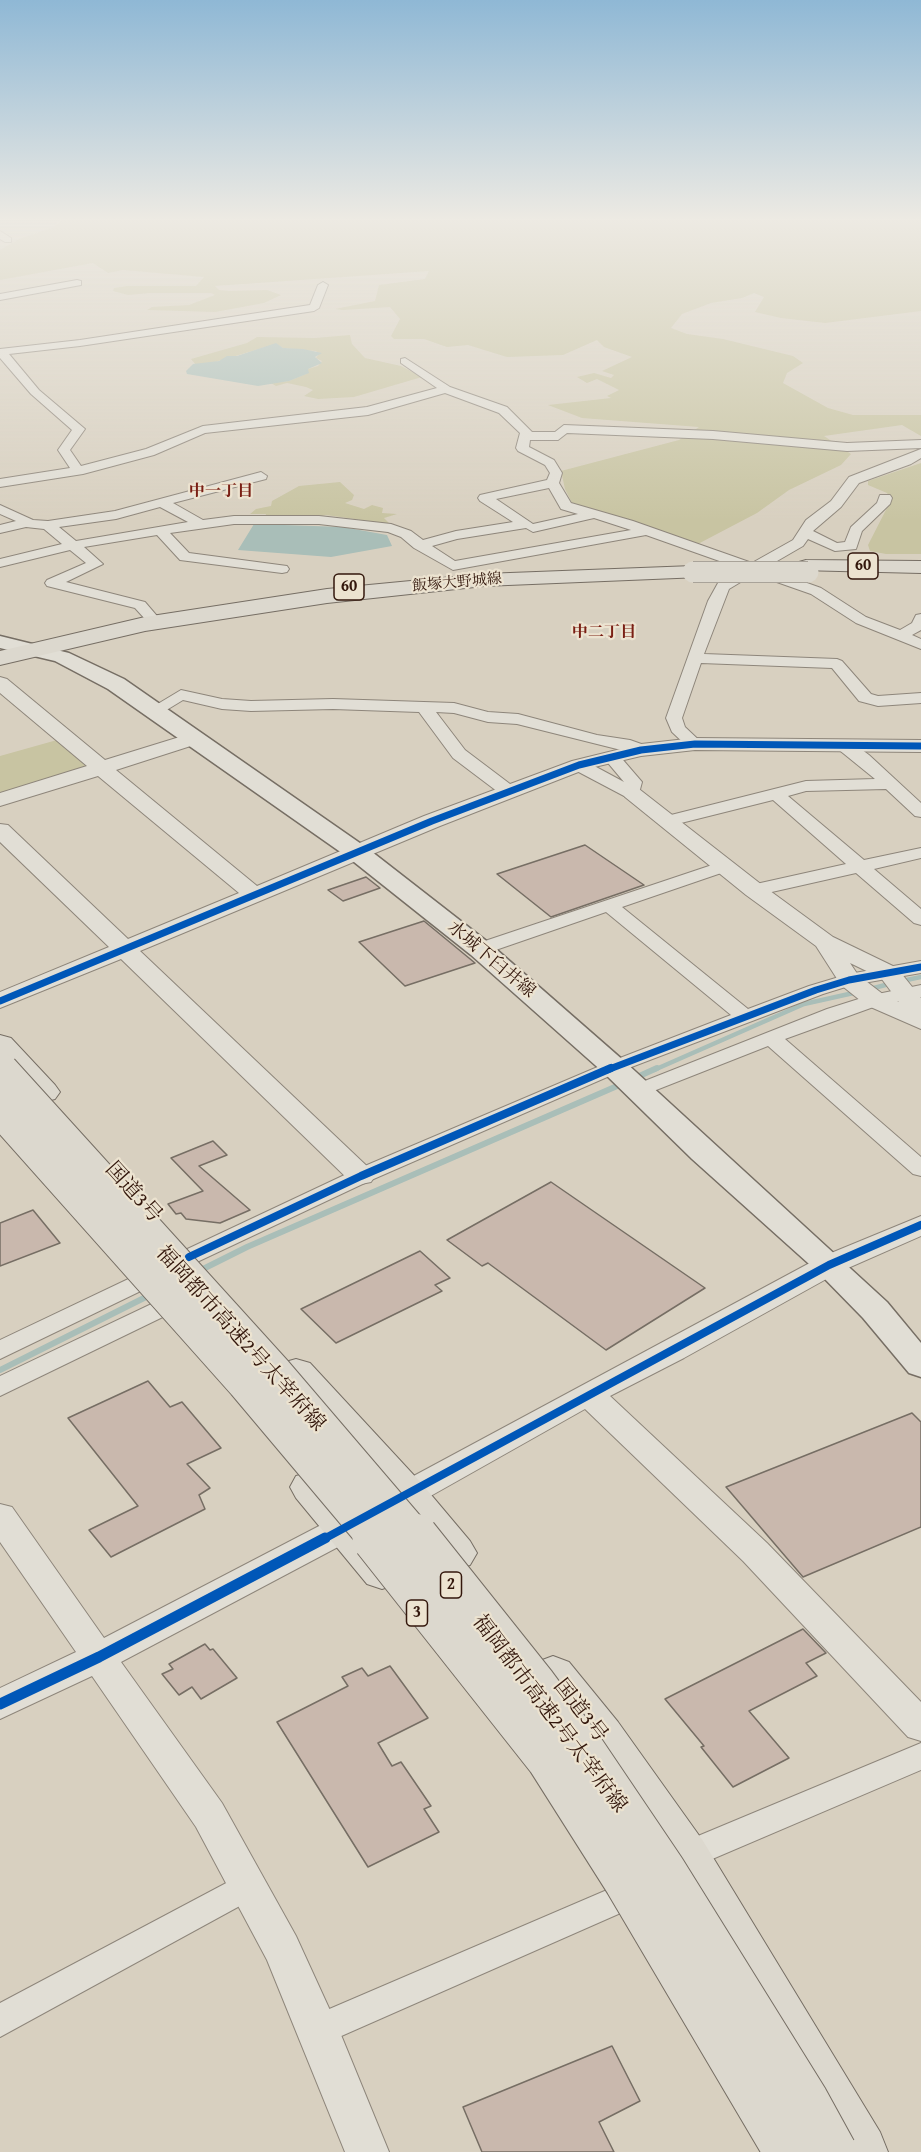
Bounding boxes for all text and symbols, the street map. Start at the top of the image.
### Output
district label: 中一丁目 [189,482,253,502]
road number: 60 [848,553,878,579]
street label: 飯塚大野城線 [411,570,503,596]
road number: 60 [334,574,364,600]
district label: 中二丁目 [572,623,636,643]
street label: 水城下臼井線 [443,917,539,1003]
street label: 国道3号 [99,1157,167,1229]
street label: 福岡都市高速2号太宰府線 [150,1241,330,1437]
road number: 2 [440,1572,462,1598]
road number: 3 [406,1600,428,1626]
street label: 福岡都市高速2号太宰府線 [466,1610,632,1818]
street label: 国道3号 [548,1674,612,1748]

